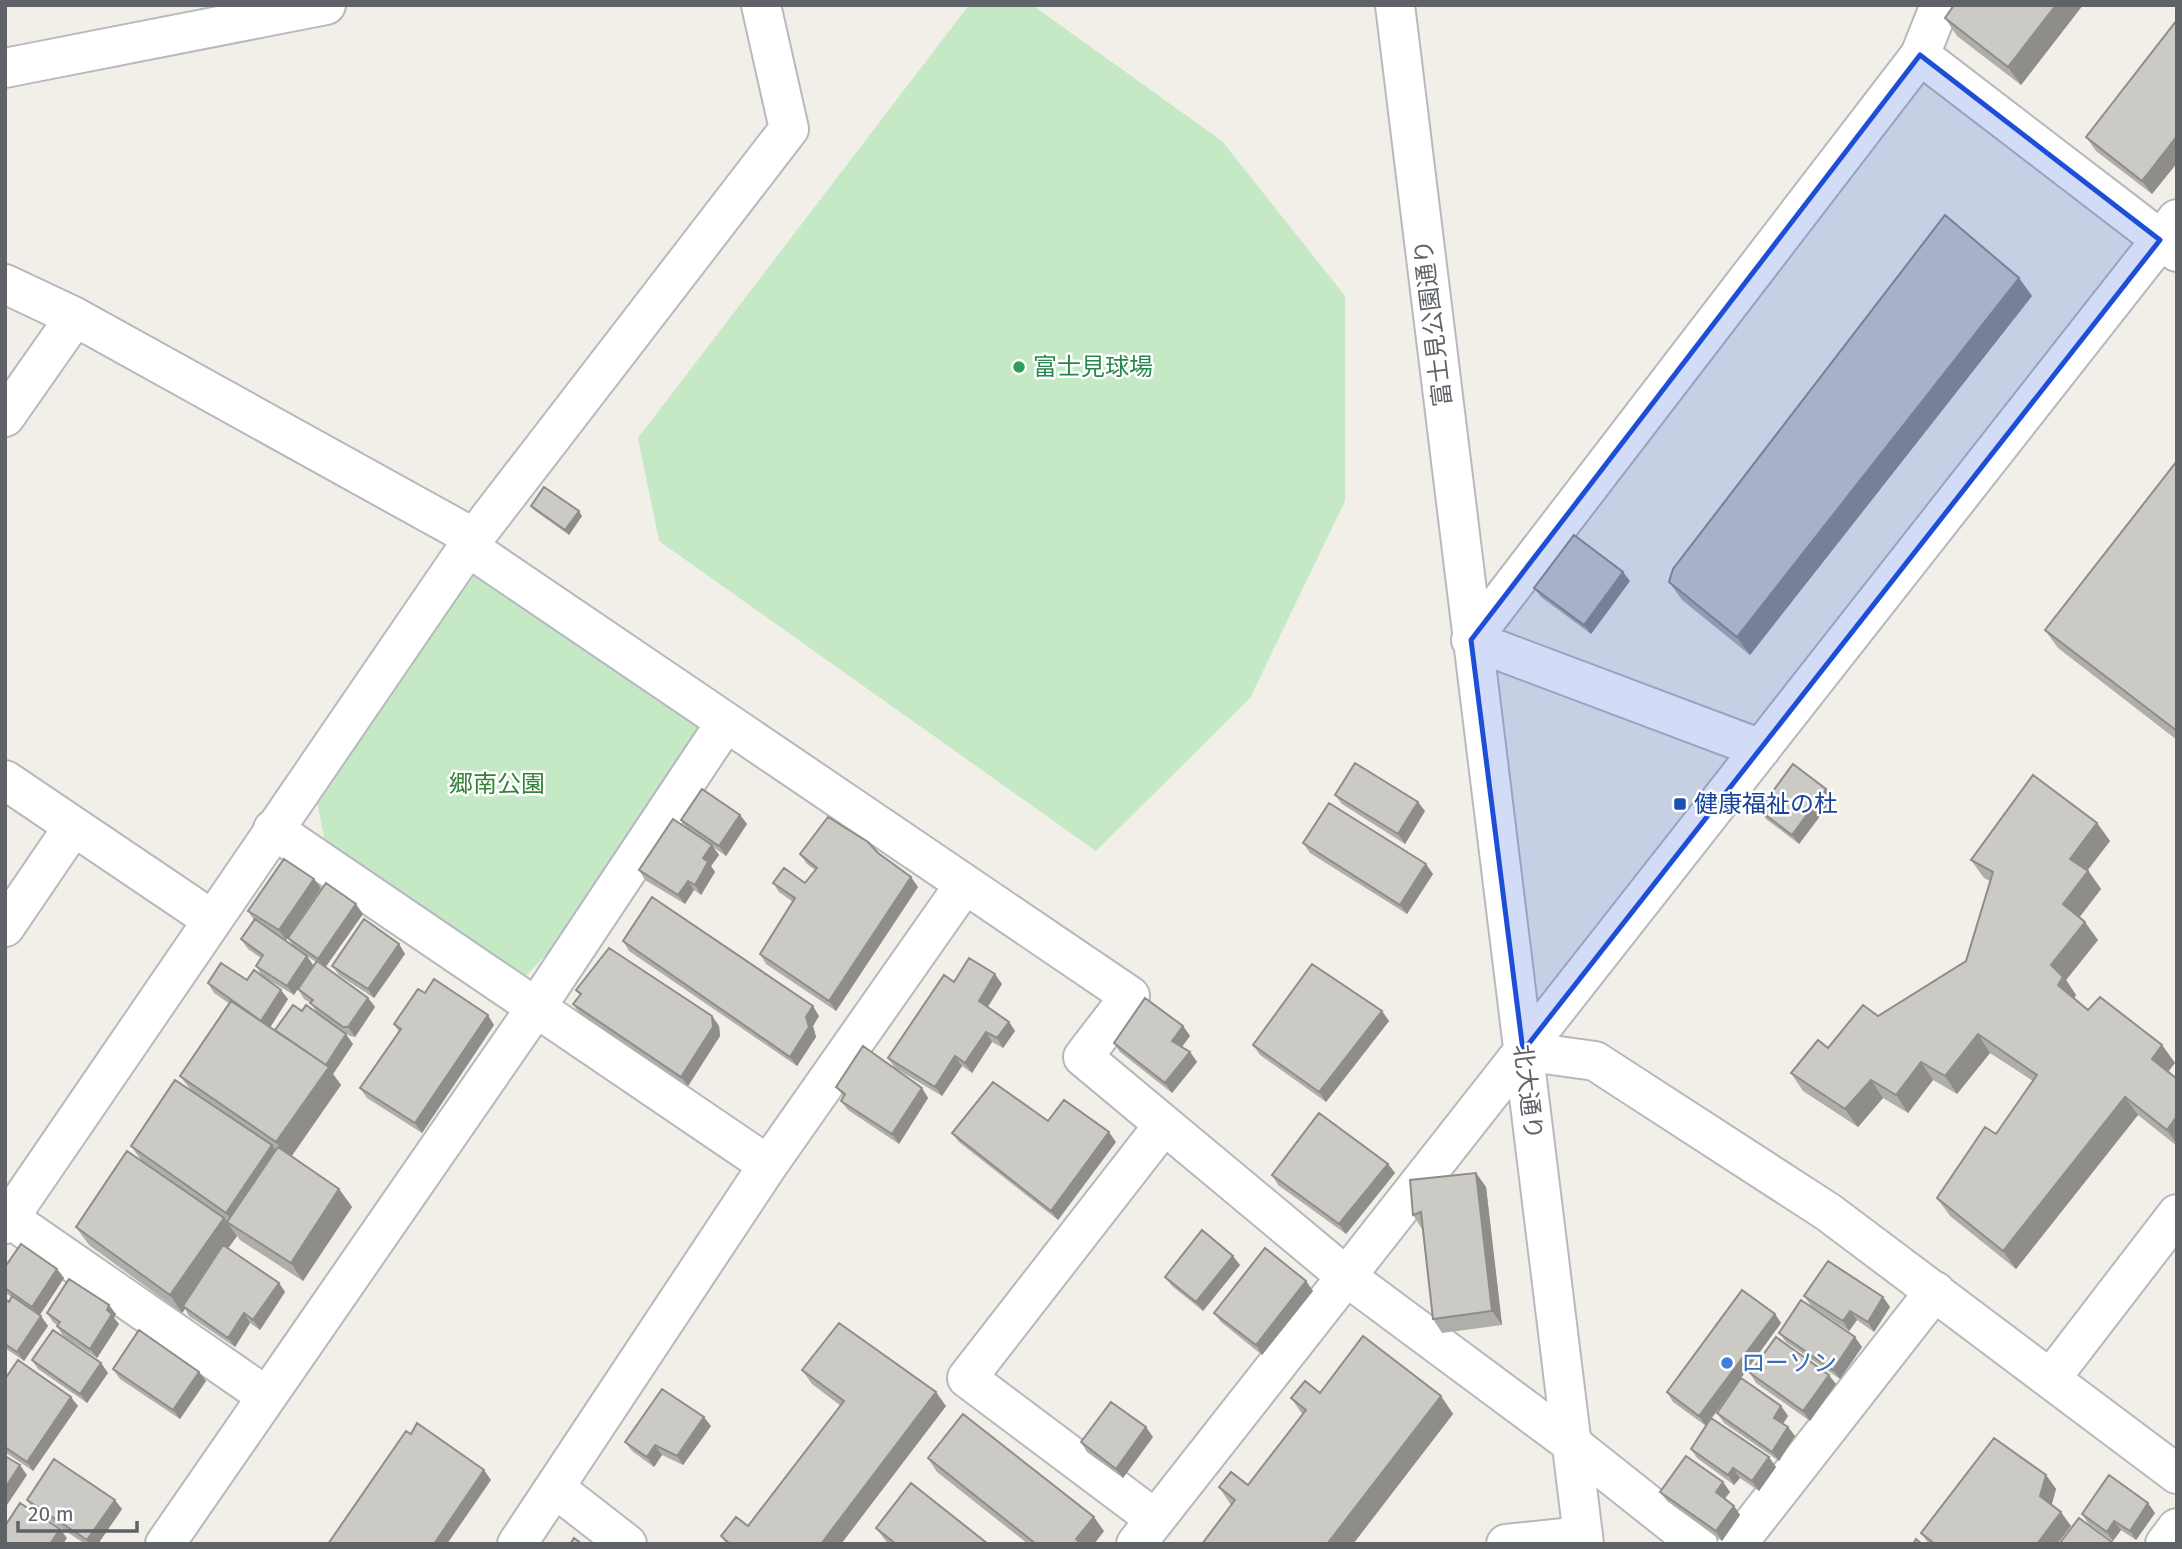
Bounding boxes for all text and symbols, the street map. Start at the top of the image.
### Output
street label: 富士見公園通り [1409,238,1457,408]
place label: 富士見球場 [1033,353,1153,381]
marker: 富士見球場 [1011,359,1027,375]
park label: 郷南公園 [449,770,545,798]
place label: 健康福祉の杜 [1694,790,1838,818]
marker: 健康福祉の杜 [1672,796,1688,812]
street label: 北大通り [1508,1043,1548,1141]
place label: ローソン [1741,1349,1837,1377]
marker: ローソン [1719,1355,1735,1371]
scale bar [18,1490,136,1534]
text: 20 m [28,1501,74,1527]

